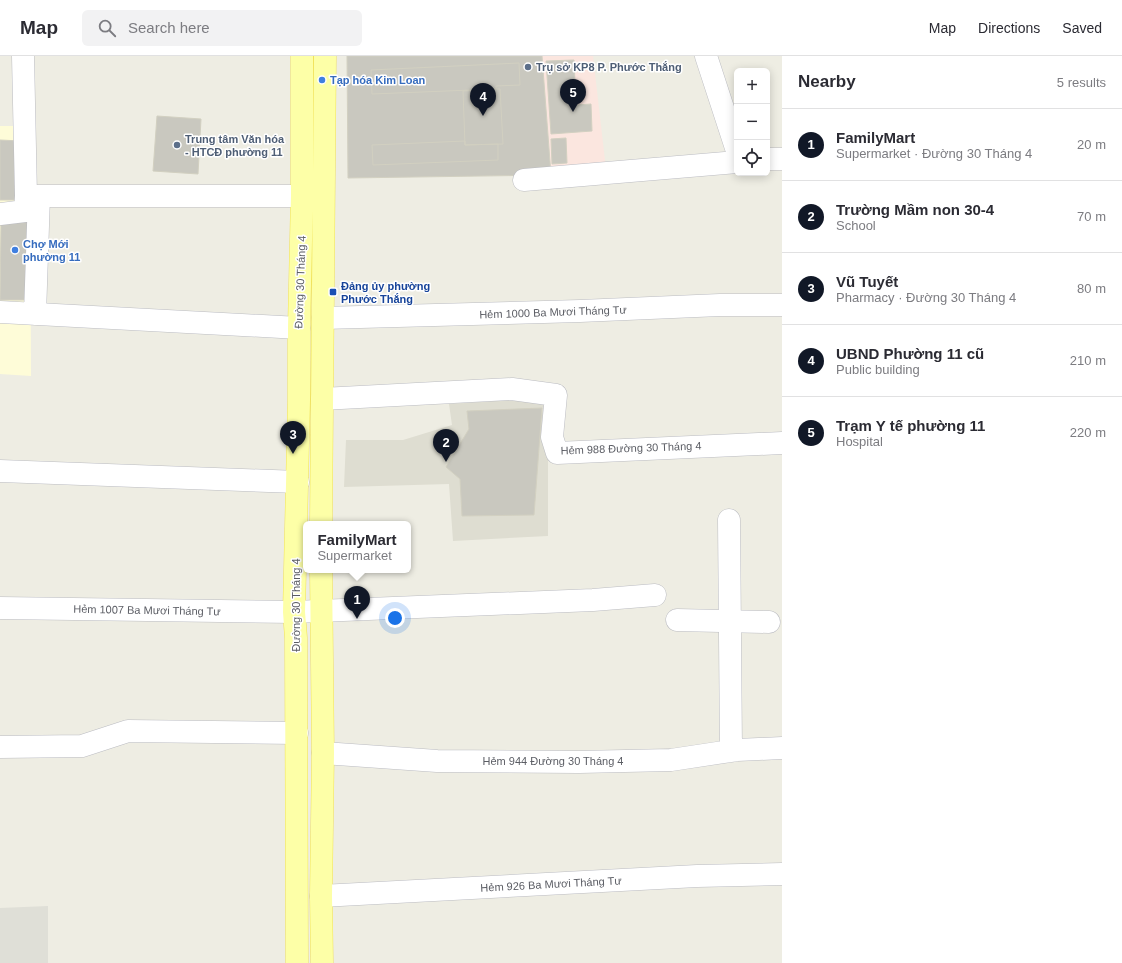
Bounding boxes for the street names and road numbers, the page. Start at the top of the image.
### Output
street label: Đường 30 Tháng 4 [292,235,308,329]
street label: Hẻm 1000 Ba Mươi Tháng Tư [479,303,628,321]
street label: Hẻm 988 Đường 30 Tháng 4 [560,440,702,456]
street label: Đường 30 Tháng 4 [290,558,302,652]
street label: Hẻm 1007 Ba Mươi Tháng Tư [73,603,221,617]
street label: Hẻm 944 Đường 30 Tháng 4 [483,755,623,767]
street label: Hẻm 926 Ba Mươi Tháng Tư [480,874,623,894]

